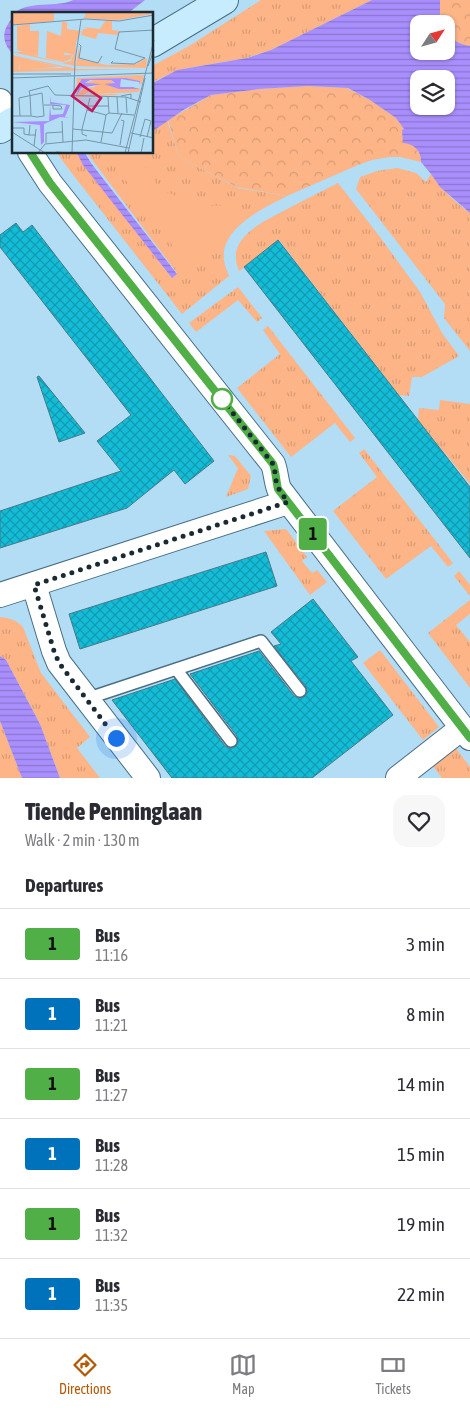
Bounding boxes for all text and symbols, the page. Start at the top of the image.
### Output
inset map [12,12,154,154]
north arrow [410,15,455,60]
map controls [410,15,455,115]
button: layers [410,70,455,115]
unlabelled marker [211,388,233,410]
line badge: 1 [297,518,329,550]
text: 1 [309,523,317,544]
your location [104,726,129,751]
button: heart [393,795,445,847]
text: Tiende Penninglaan [25,798,202,825]
text: Walk · 2 min · 130 m [25,831,139,849]
text: Departures [25,874,103,896]
text: Bus [95,924,120,946]
text: 1 [48,933,57,954]
text: 3 min [406,933,445,955]
text: 11:16 [95,946,128,964]
text: Bus [95,994,120,1016]
text: 1 [48,1003,57,1024]
text: 8 min [406,1003,445,1025]
text: 11:21 [95,1016,128,1034]
text: Bus [95,1064,120,1086]
text: 1 [48,1073,57,1094]
text: 14 min [397,1073,445,1095]
text: 11:27 [95,1086,128,1104]
text: Bus [95,1134,120,1156]
text: 1 [48,1143,57,1164]
text: 15 min [397,1143,445,1165]
text: 11:28 [95,1156,128,1174]
text: Bus [95,1204,120,1226]
text: 1 [48,1213,57,1234]
text: 19 min [397,1213,445,1235]
text: 11:32 [95,1226,128,1244]
text: Bus [95,1274,120,1296]
text: 1 [48,1283,57,1304]
text: 22 min [397,1283,445,1305]
text: 11:35 [95,1296,128,1314]
tab: Directions [59,1351,111,1397]
tab: Map [229,1351,257,1397]
tab: Tickets [375,1351,411,1397]

